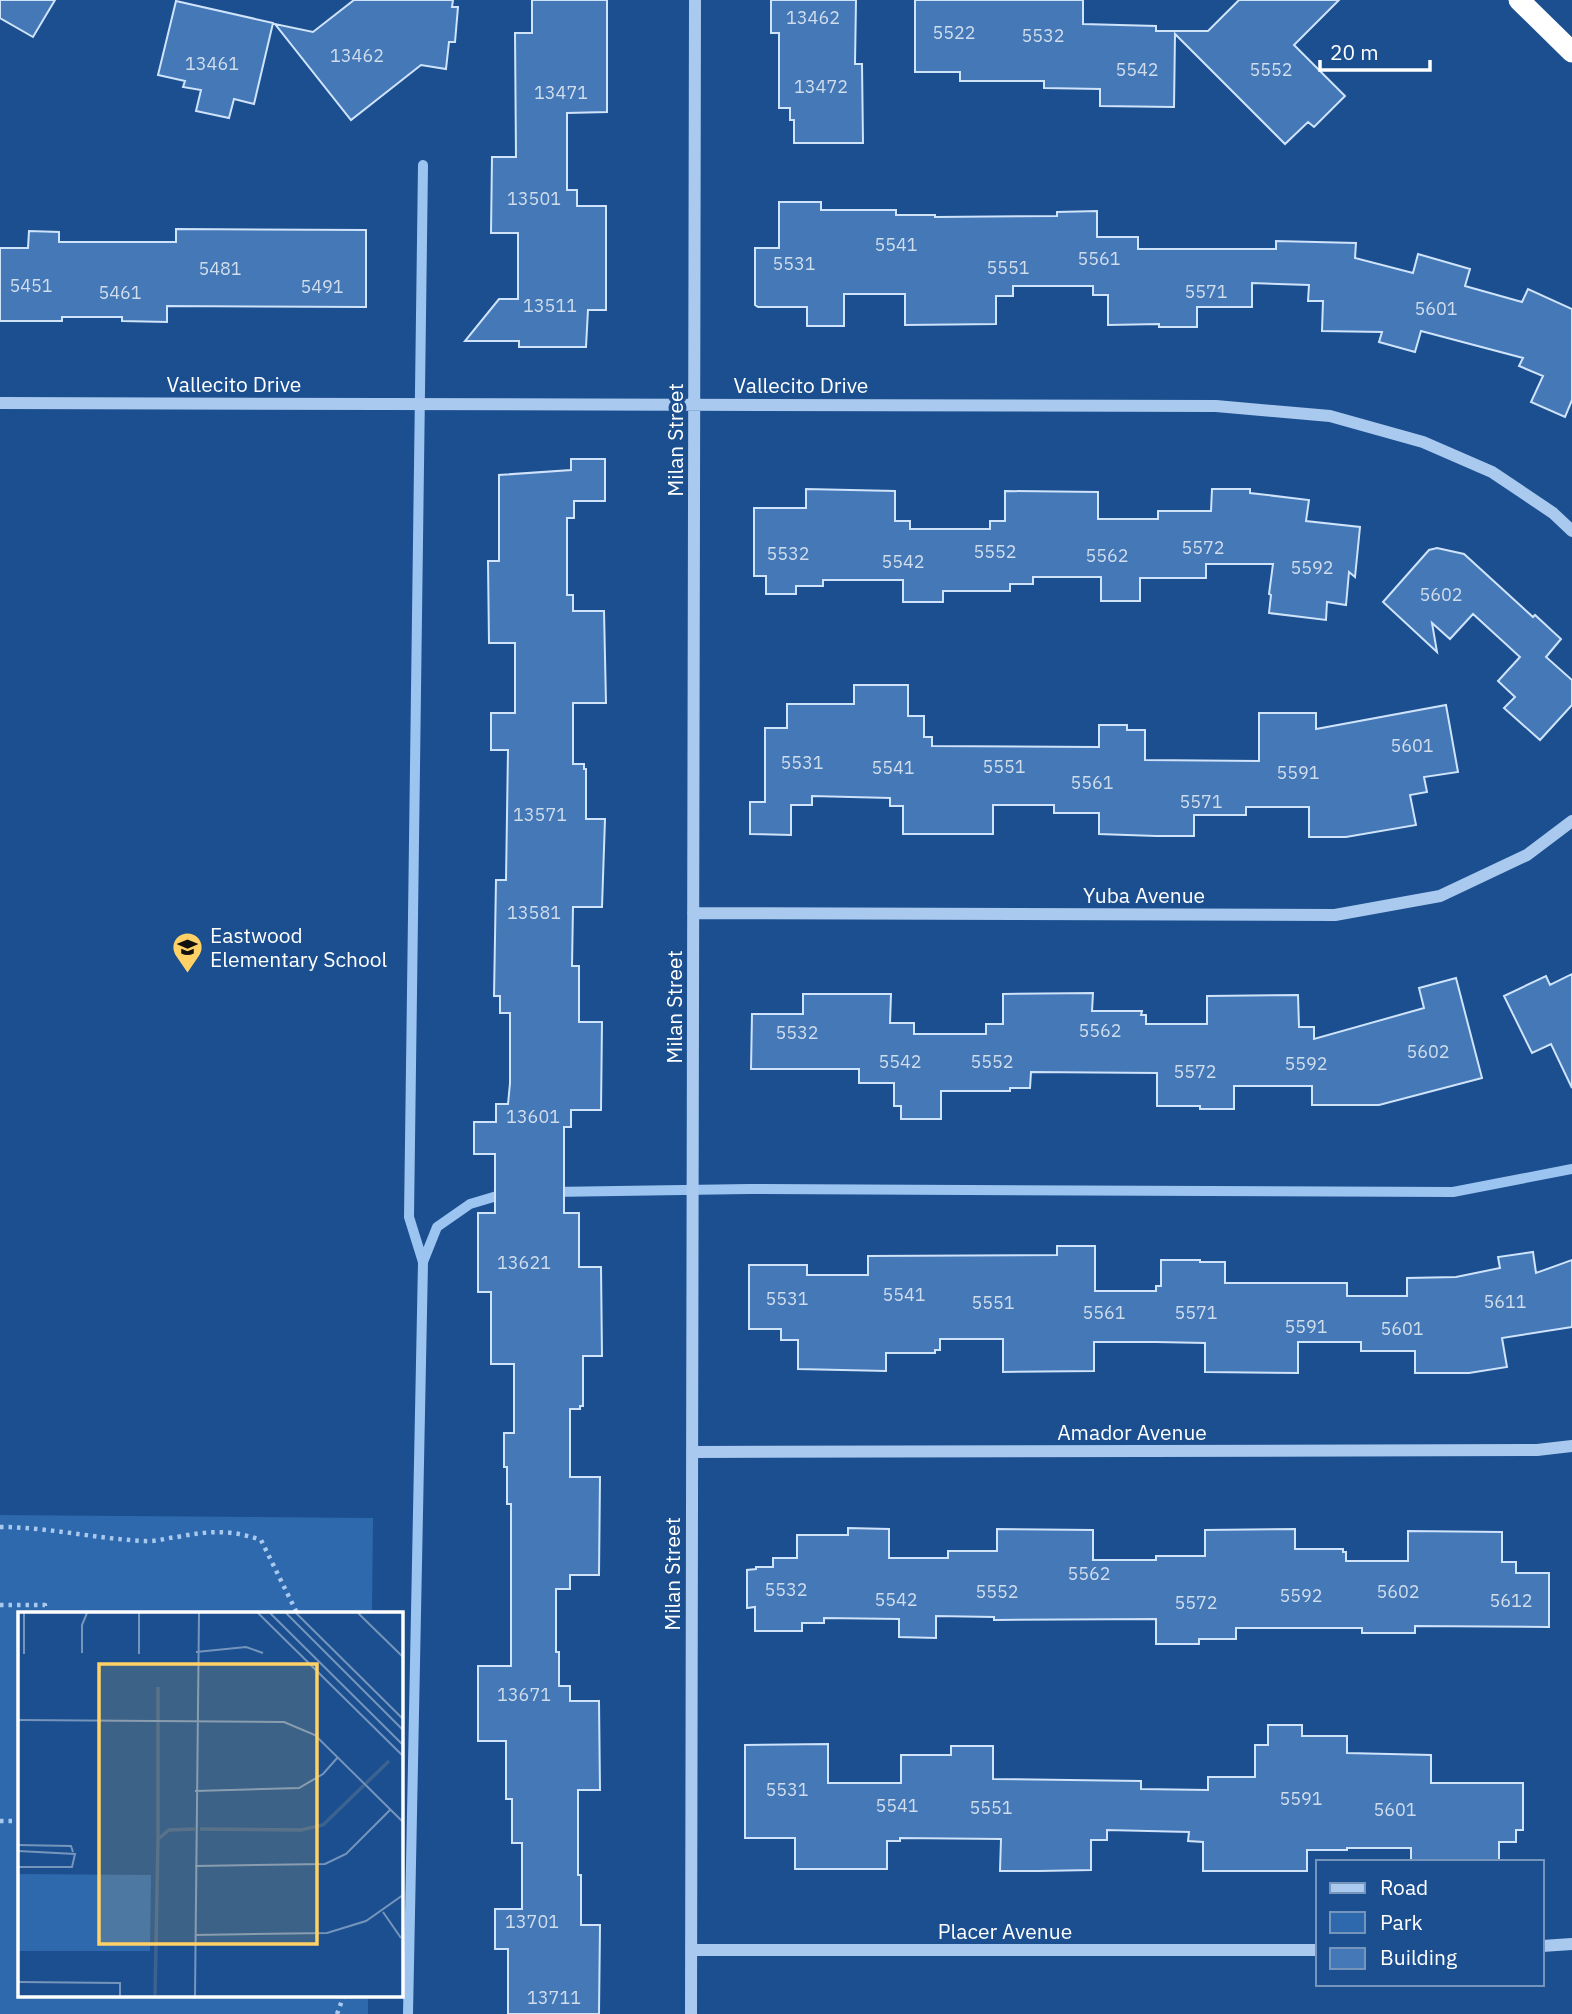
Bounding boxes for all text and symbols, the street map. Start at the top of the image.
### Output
house number: 13462 [786,6,840,29]
house number: 5522 [932,21,976,44]
house number: 5532 [1021,24,1065,47]
scale bar [1320,28,1430,72]
text: 20 m [1330,38,1379,66]
house number: 13462 [330,44,384,67]
house number: 13461 [185,52,239,75]
house number: 5542 [1115,58,1159,81]
house number: 5552 [1249,58,1293,81]
house number: 13472 [794,75,848,98]
house number: 13471 [534,81,588,104]
house number: 13501 [507,187,561,210]
house number: 5541 [874,233,918,256]
house number: 5561 [1077,247,1121,270]
house number: 5531 [772,252,816,275]
house number: 5551 [986,256,1030,279]
house number: 5481 [198,257,242,280]
house number: 5451 [9,274,53,297]
house number: 5491 [300,275,344,298]
house number: 5571 [1184,280,1228,303]
house number: 5461 [98,281,142,304]
house number: 13511 [523,294,577,317]
house number: 5601 [1414,297,1458,320]
street label: Vallecito Drive [167,370,301,398]
street label: Vallecito Drive [734,371,868,399]
street label: Milan Street [661,383,689,497]
house number: 5572 [1181,536,1225,559]
house number: 5552 [973,540,1017,563]
house number: 5532 [766,542,810,565]
house number: 5562 [1085,544,1129,567]
house number: 5542 [881,550,925,573]
house number: 5592 [1290,556,1334,579]
house number: 5602 [1419,583,1463,606]
house number: 5601 [1390,734,1434,757]
house number: 5531 [780,751,824,774]
house number: 5551 [982,755,1026,778]
house number: 5541 [871,756,915,779]
house number: 5591 [1276,761,1320,784]
house number: 5561 [1070,771,1114,794]
house number: 5571 [1179,790,1223,813]
house number: 13571 [513,803,567,826]
street label: Yuba Avenue [1083,881,1205,909]
house number: 13581 [507,901,561,924]
place label: Eastwood Elementary School [210,921,387,973]
school or university icon: Eastwood Elementary School [170,930,204,974]
street label: Milan Street [660,950,688,1064]
house number: 5562 [1078,1019,1122,1042]
house number: 5532 [775,1021,819,1044]
house number: 5602 [1406,1040,1450,1063]
house number: 5542 [878,1050,922,1073]
house number: 5552 [970,1050,1014,1073]
house number: 5592 [1284,1052,1328,1075]
house number: 5572 [1173,1060,1217,1083]
house number: 13601 [506,1105,560,1128]
house number: 13621 [497,1251,551,1274]
house number: 5541 [882,1283,926,1306]
house number: 5531 [765,1287,809,1310]
house number: 5611 [1483,1290,1527,1313]
house number: 5551 [971,1291,1015,1314]
house number: 5561 [1082,1301,1126,1324]
house number: 5571 [1174,1301,1218,1324]
house number: 5591 [1284,1315,1328,1338]
house number: 5601 [1380,1317,1424,1340]
street label: Amador Avenue [1057,1418,1207,1446]
street label: Milan Street [658,1517,686,1631]
house number: 5562 [1067,1562,1111,1585]
house number: 5532 [764,1578,808,1601]
house number: 5552 [975,1580,1019,1603]
house number: 5602 [1376,1580,1420,1603]
house number: 5592 [1279,1584,1323,1607]
house number: 5542 [874,1588,918,1611]
house number: 5612 [1489,1589,1533,1612]
house number: 5572 [1174,1591,1218,1614]
inset map [18,1612,402,1996]
house number: 13671 [497,1683,551,1706]
house number: 5531 [765,1778,809,1801]
house number: 5591 [1279,1787,1323,1810]
house number: 5541 [875,1794,919,1817]
house number: 5551 [969,1796,1013,1819]
house number: 5601 [1373,1798,1417,1821]
legend [1316,1860,1544,1986]
text: Road [1380,1873,1428,1901]
text: Park [1380,1908,1423,1936]
house number: 13701 [505,1910,559,1933]
street label: Placer Avenue [938,1917,1072,1945]
text: Building [1380,1943,1457,1971]
house number: 13711 [527,1986,581,2009]

